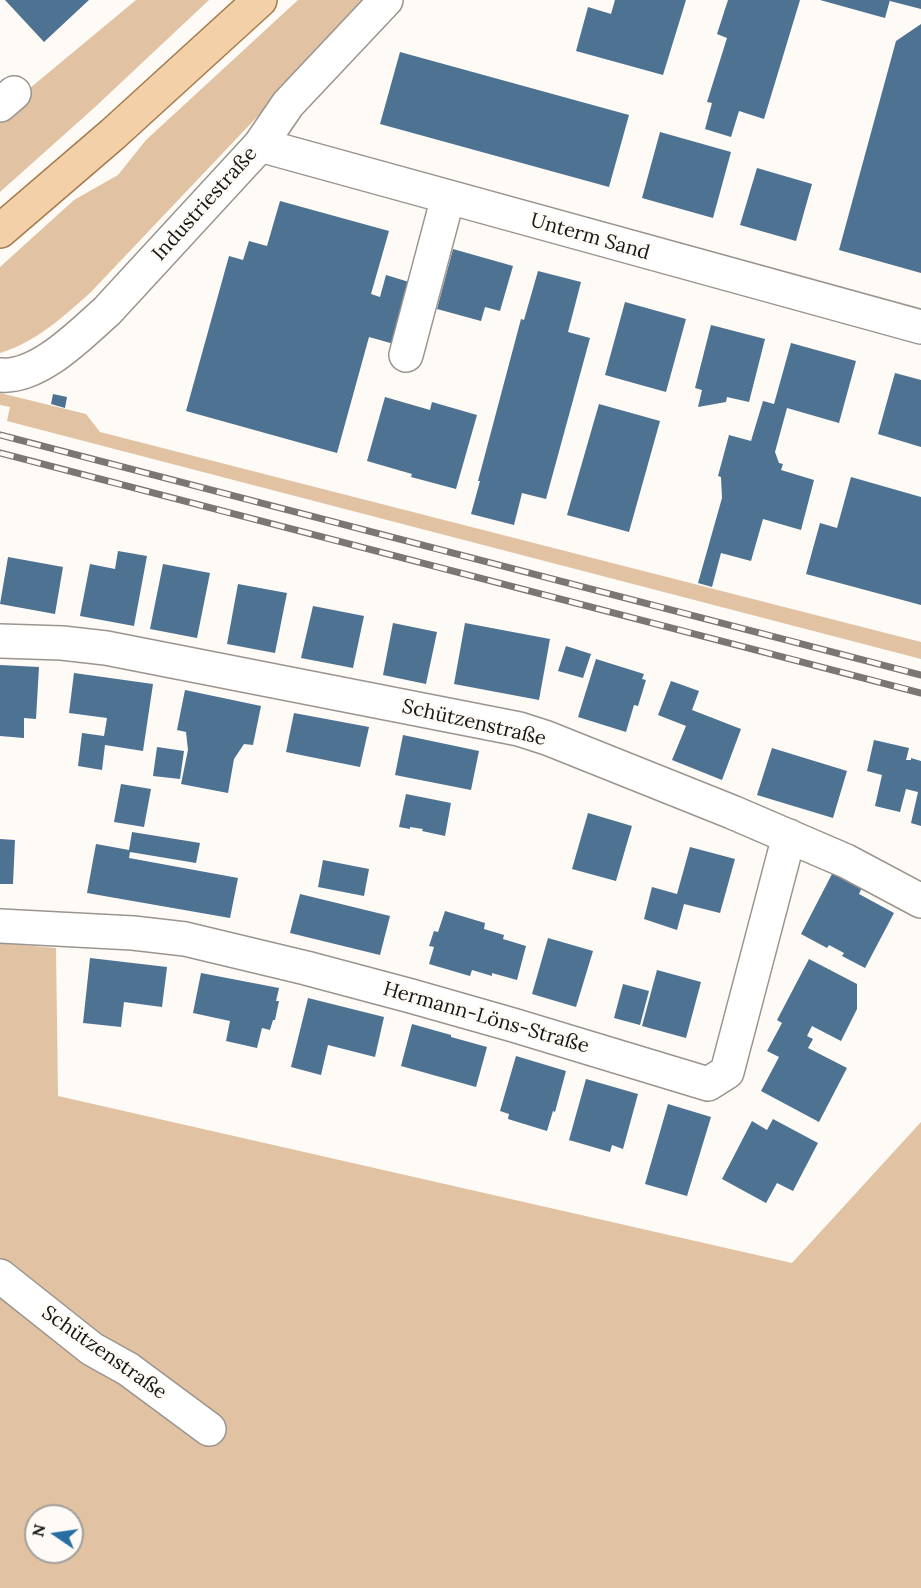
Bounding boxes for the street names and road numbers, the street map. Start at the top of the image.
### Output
street label: Industriestraße [148,142,262,266]
street label: Unterm Sand [528,208,652,266]
street label: Schützenstraße [400,695,548,751]
street label: Hermann-Löns-Straße [380,977,592,1059]
street label: Schützenstraße [37,1301,171,1405]

